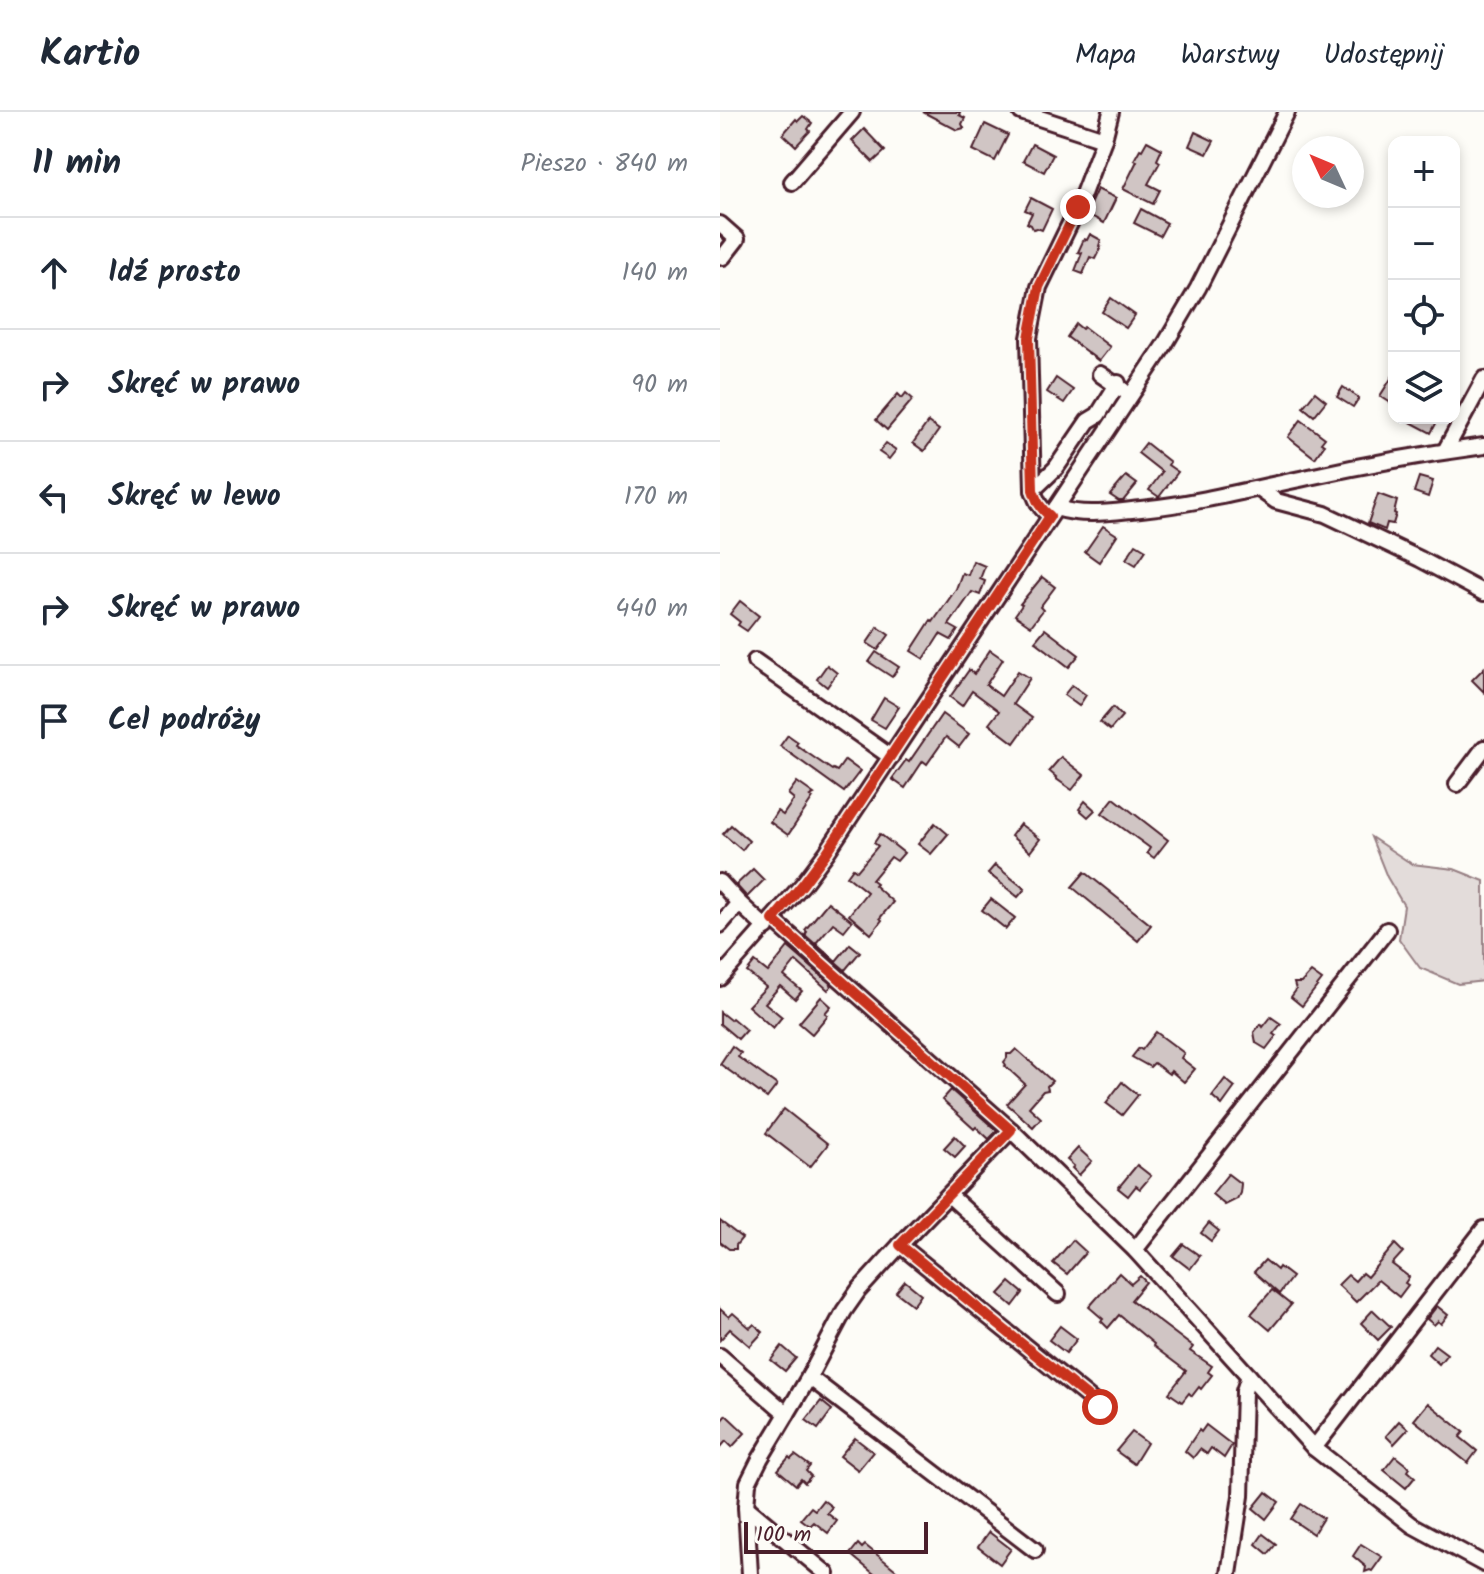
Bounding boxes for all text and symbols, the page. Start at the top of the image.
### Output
text: Kartio [40,25,140,85]
text: Mapa [1075,33,1136,78]
text: Warstwy [1180,33,1279,78]
text: Udostępnij [1323,33,1444,78]
north arrow [1292,136,1364,208]
map controls [1388,136,1460,424]
button: + [1388,136,1460,208]
text: 11 min [32,137,121,191]
text: Pieszo · 840 m [521,143,688,185]
route end [1060,189,1096,225]
button: − [1388,208,1460,280]
text: Idź prosto [108,249,241,297]
icon: ahead [32,251,76,295]
text: 140 m [621,252,688,294]
button: locate [1388,280,1460,352]
button: layers [1388,352,1460,424]
text: Skręć w prawo [108,361,300,409]
icon: right [32,363,76,407]
text: 90 m [631,364,688,406]
text: Skręć w lewo [108,473,281,521]
icon: left [32,475,76,519]
text: 170 m [624,476,688,518]
text: Skręć w prawo [108,585,300,633]
icon: right [32,587,76,631]
text: 440 m [615,588,688,630]
text: Cel podróży [108,697,260,745]
icon: arrive [32,699,76,743]
route start [1082,1389,1118,1425]
scale bar [744,1518,928,1554]
text: 100 m [756,1518,811,1553]

